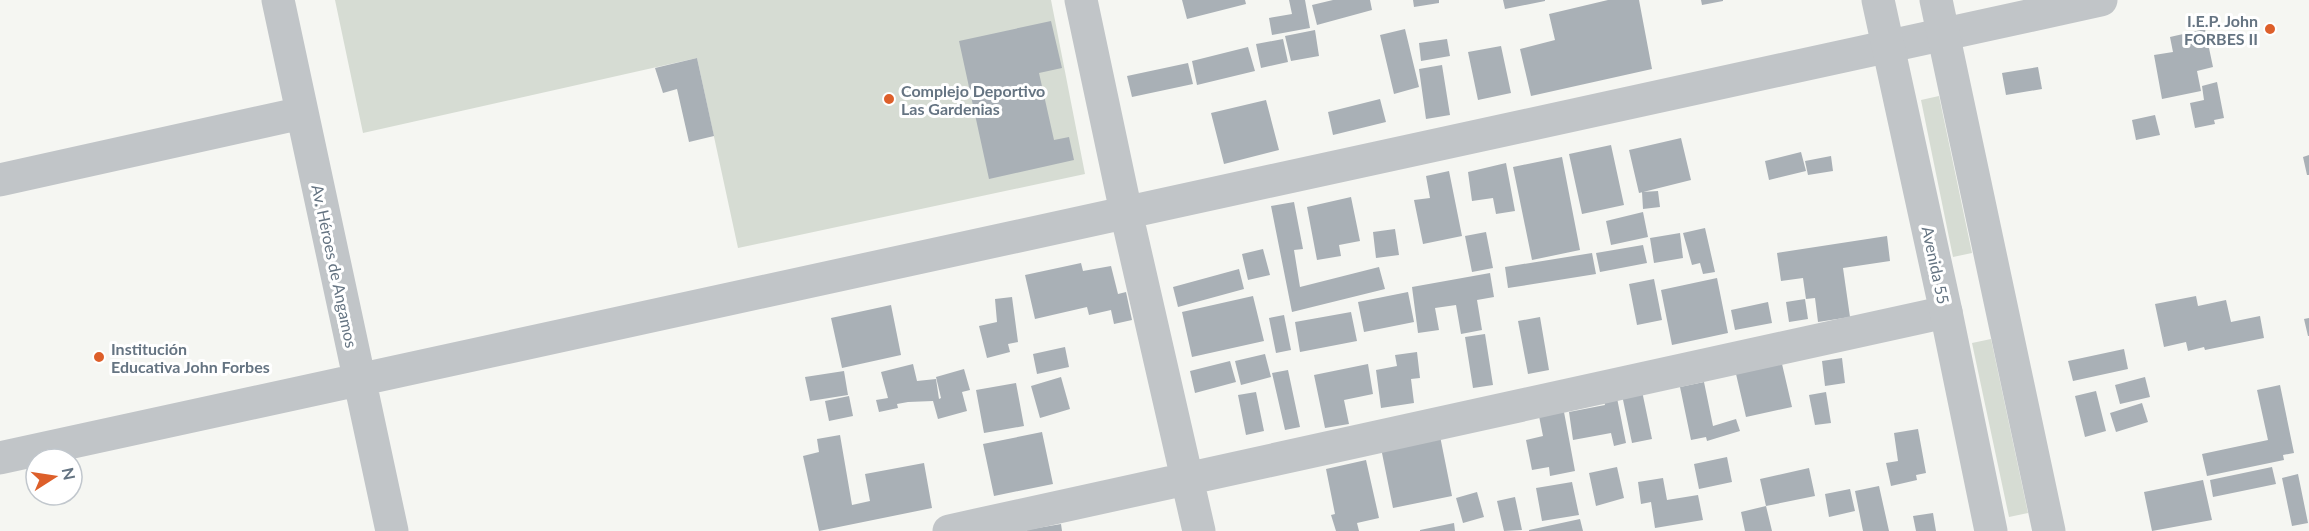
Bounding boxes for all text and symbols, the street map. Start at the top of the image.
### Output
place label: I.E.P. John FORBES II [2184,11,2258,48]
marker: I.E.P. John FORBES II [2263,22,2277,36]
place label: Complejo Deportivo Las Gardenias [901,81,1045,118]
marker: Complejo Deportivo Las Gardenias [882,92,896,106]
street label: Av. Héroes de Angamos [308,183,362,349]
street label: Avenida 55 [1918,224,1954,306]
place label: Institución Educativa John Forbes [111,339,270,376]
marker: Institución Educativa John Forbes [92,350,106,364]
north arrow [24,447,84,507]
text: N [59,466,80,482]

